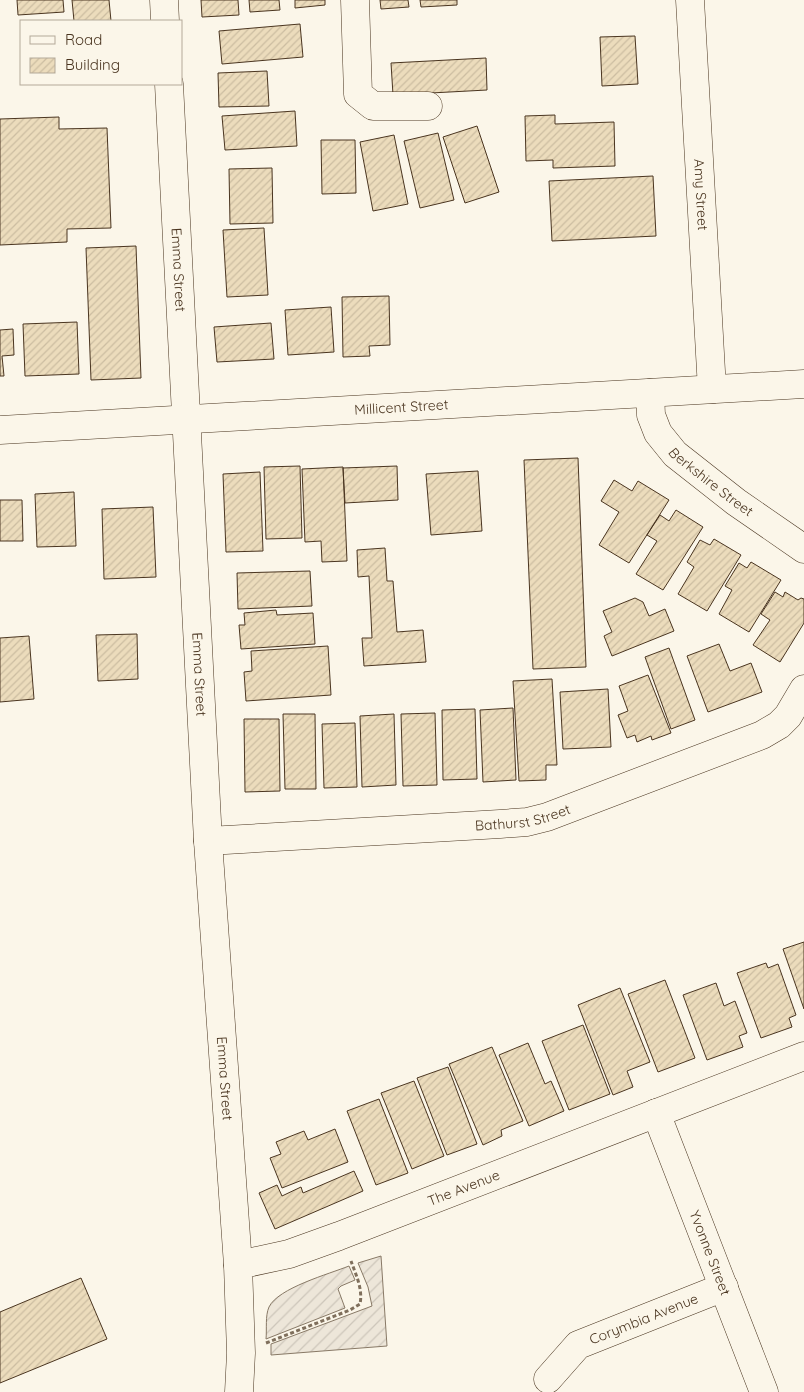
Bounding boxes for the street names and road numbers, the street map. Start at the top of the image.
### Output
street label: Amy Street [690,158,712,231]
street label: Emma Street [167,227,190,312]
street label: Millicent Street [354,395,449,419]
street label: Berkshire Street [664,444,757,521]
street label: Emma Street [188,632,211,717]
street label: Bathurst Street [474,800,573,834]
street label: Emma Street [213,1036,237,1121]
street label: The Avenue [425,1166,502,1210]
street label: Yvonne Street [686,1208,735,1298]
street label: Corymbia Avenue [587,1289,701,1349]

